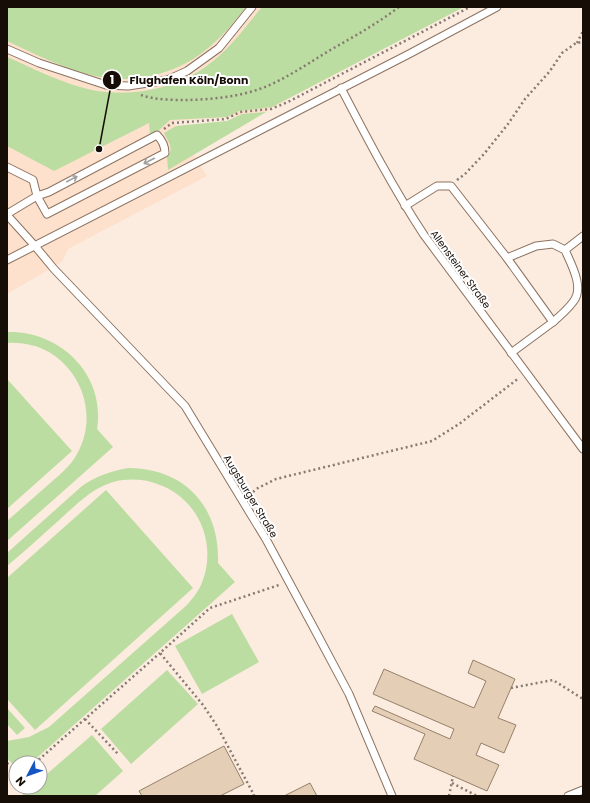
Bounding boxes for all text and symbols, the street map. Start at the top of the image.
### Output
callout: Flughafen Köln/Bonn [102,68,257,91]
text: 1 [110,71,114,88]
text: Flughafen Köln/Bonn [130,72,248,88]
one-way arrow [144,158,156,165]
one-way arrow [66,175,78,183]
street label: Allensteiner Straße [427,227,494,312]
street label: Augsburger Straße [220,452,281,541]
north arrow [8,755,48,795]
text: N [12,773,29,790]

